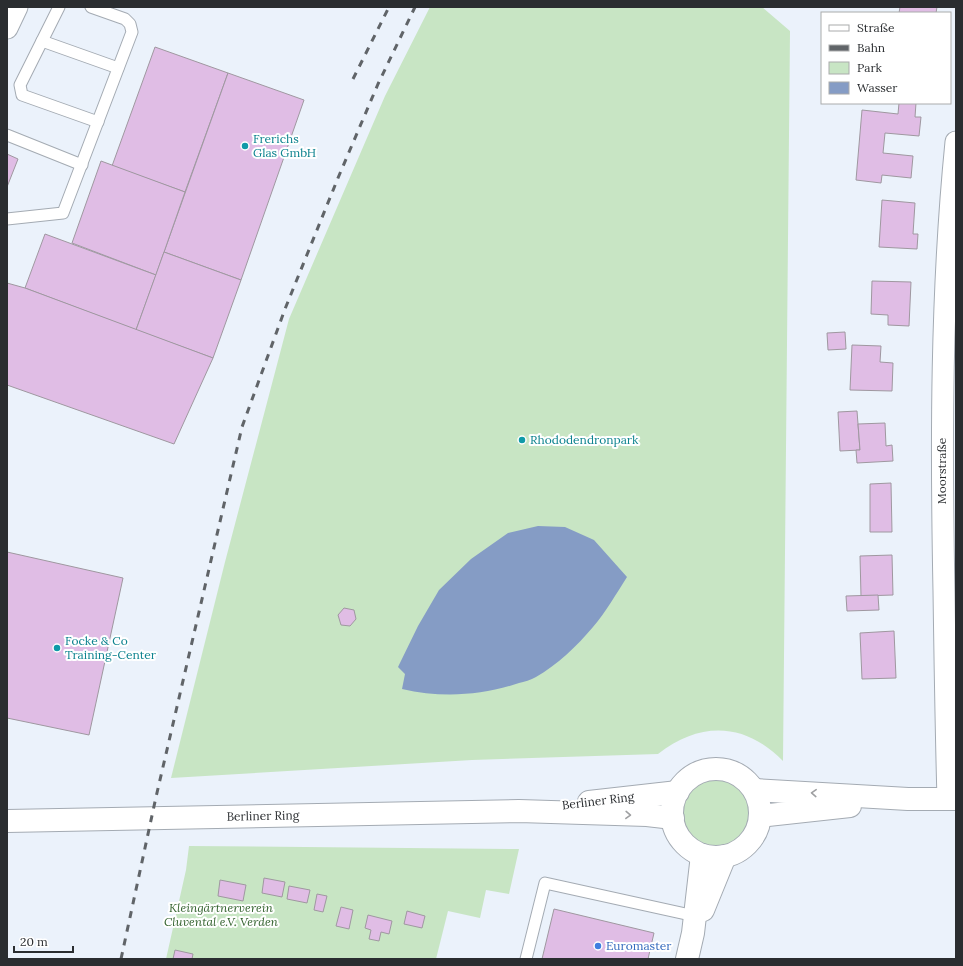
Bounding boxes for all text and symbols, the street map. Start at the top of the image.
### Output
legend [821,12,951,104]
text: Straße [857,20,895,35]
text: Bahn [857,40,885,55]
text: Park [857,60,883,75]
text: Wasser [857,80,898,95]
place label: Frerichs Glas GmbH [253,131,316,160]
marker: Frerichs Glas GmbH [240,141,250,151]
place label: Rhododendronpark [530,432,639,447]
marker: Rhododendronpark [517,435,527,445]
street label: Moorstraße [934,437,949,504]
place label: Focke & Co Training-Center [65,633,157,662]
marker: Focke & Co Training-Center [52,643,62,653]
street label: Berliner Ring [561,789,635,812]
one-way arrow [811,789,817,798]
street label: Berliner Ring [226,807,300,824]
one-way arrow [625,810,631,819]
park label: Kleingärtnerverein Cluvental e.V. Verden [164,900,279,929]
scale bar [14,928,73,954]
text: 20 m [20,934,48,949]
place label: Euromaster [606,938,672,953]
marker: Euromaster [593,941,603,951]

